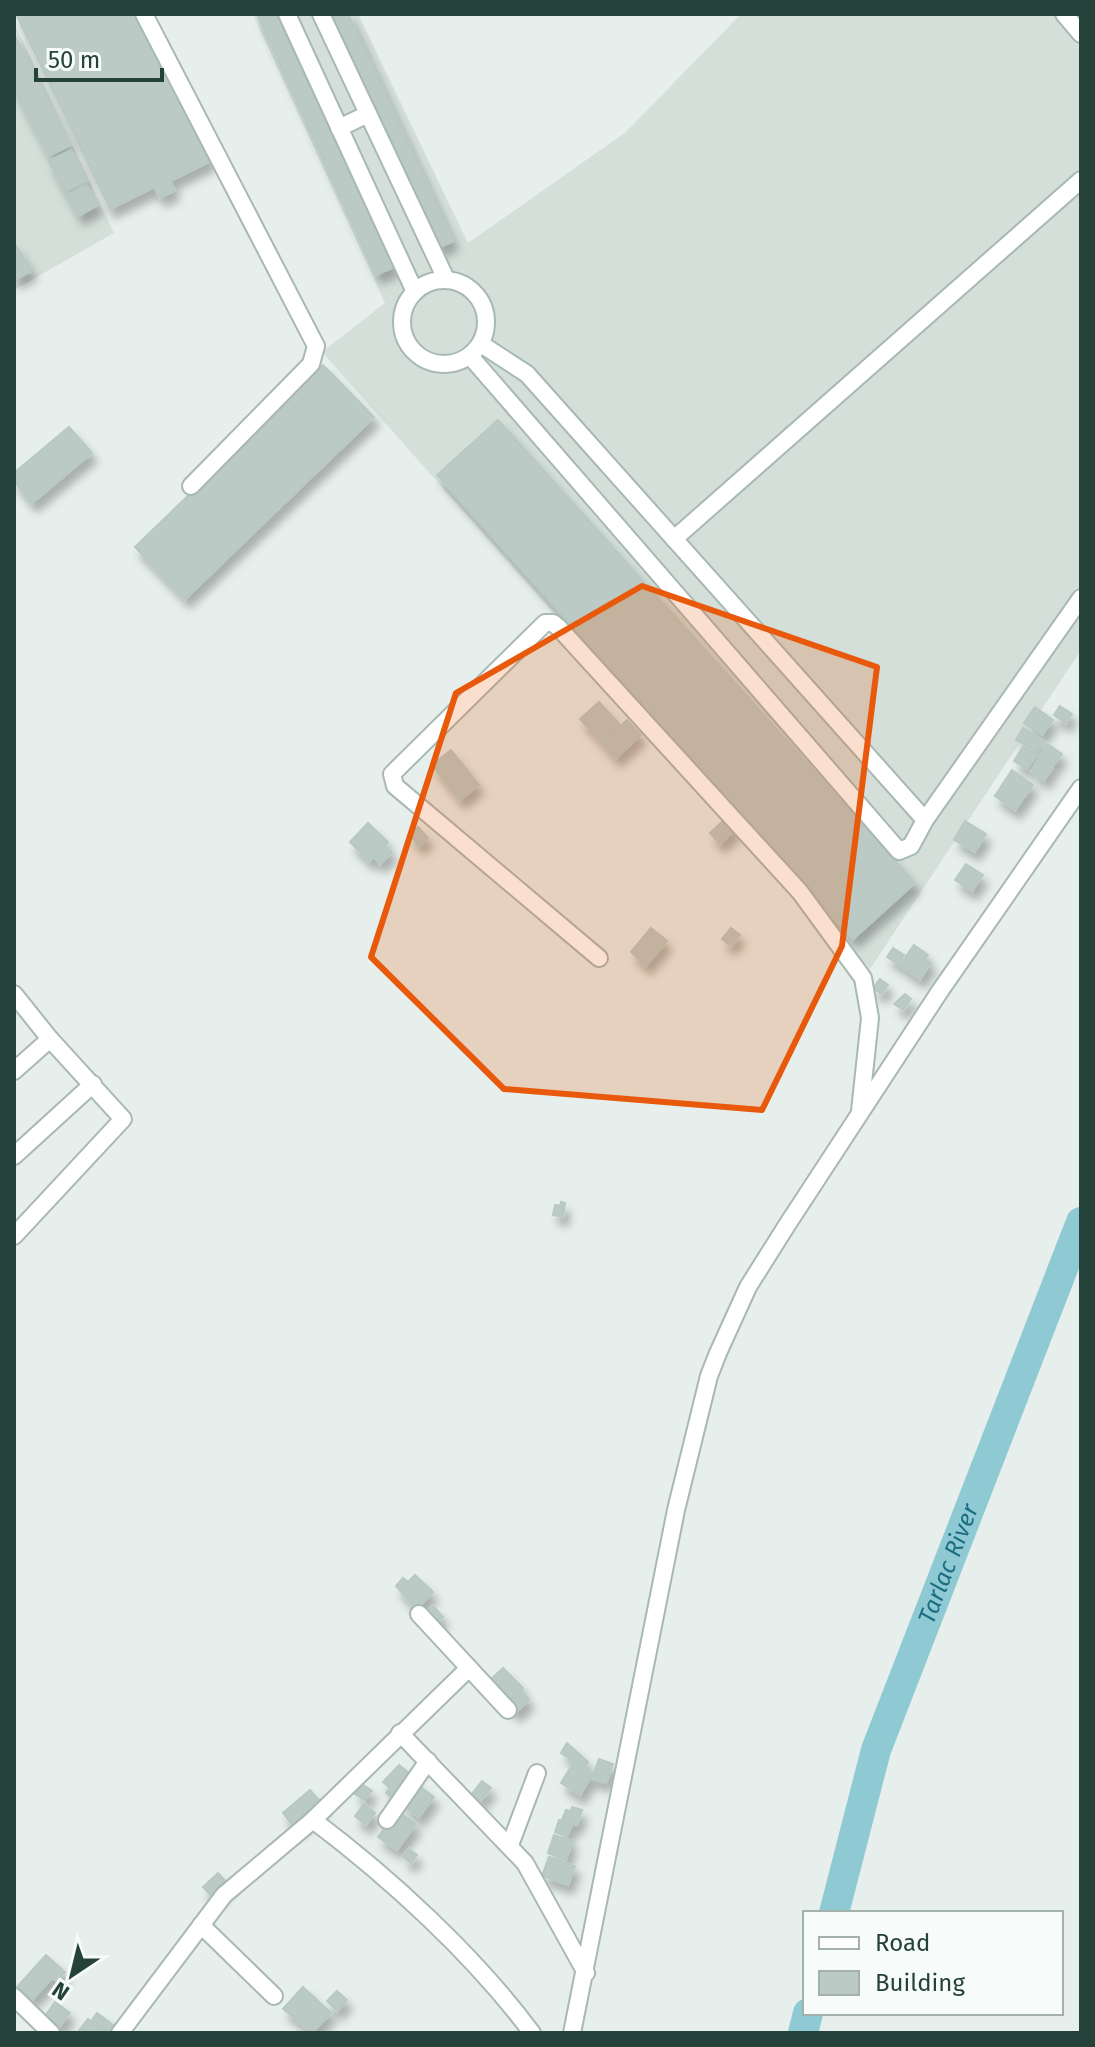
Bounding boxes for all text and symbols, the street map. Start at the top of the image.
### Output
scale bar [36,32,162,82]
text: 50 m [48,46,100,74]
water label: Tarlac River [912,1499,984,1628]
legend [803,1911,1063,2015]
text: Road [875,1929,930,1957]
north arrow [32,1935,112,2015]
text: Building [875,1969,965,1997]
text: N [47,1976,75,2006]

